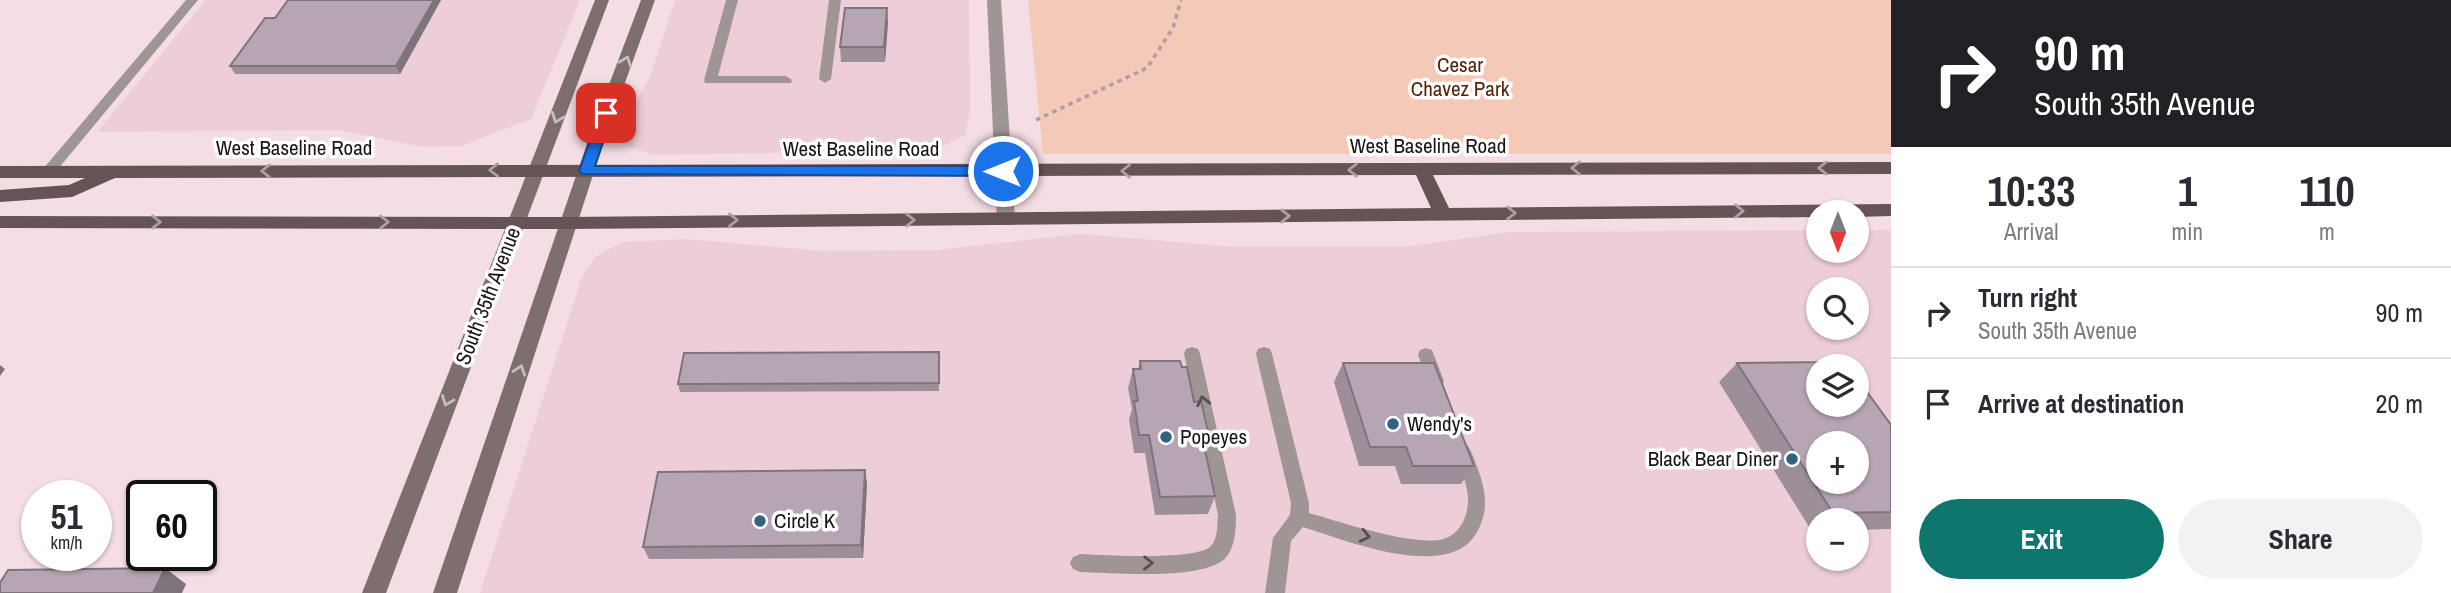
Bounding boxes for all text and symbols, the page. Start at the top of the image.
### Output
text: 90 m [2034,19,2126,85]
icon: right [1919,28,2010,119]
park label: Cesar Chavez Park [1411,50,1510,103]
one-way arrow [618,55,632,67]
text: South 35th Avenue [2034,82,2255,125]
pin [576,83,636,143]
icon: arrive [587,94,625,132]
one-way arrow [551,111,565,123]
street label: West Baseline Road [1350,131,1506,160]
street label: West Baseline Road [216,133,372,162]
street label: West Baseline Road [783,134,939,163]
position arrow [966,134,1040,208]
one-way arrow [1571,160,1581,176]
one-way arrow [1817,160,1828,176]
one-way arrow [488,162,499,178]
one-way arrow [1348,162,1358,178]
one-way arrow [261,163,271,179]
one-way arrow [1120,163,1131,178]
text: 10:33 [1987,163,2075,219]
text: 1 [2178,163,2197,219]
text: 110 [2299,163,2355,219]
north arrow [1806,200,1869,262]
map controls [1806,200,1869,571]
one-way arrow [1734,203,1745,219]
one-way arrow [1507,205,1517,221]
one-way arrow [1281,208,1291,224]
one-way arrow [728,212,738,228]
one-way arrow [905,212,916,228]
one-way arrow [151,214,162,230]
one-way arrow [379,214,389,230]
text: Arrival [2004,216,2059,247]
text: min [2172,216,2203,247]
text: m [2319,216,2335,247]
street label: South 35th Avenue [448,223,527,369]
button: search [1806,277,1869,340]
text: Turn right [1978,280,2077,315]
icon: right [1919,294,1957,332]
text: 90 m [2376,295,2423,330]
text: South 35th Avenue [1978,315,2137,346]
button: layers [1806,354,1869,417]
one-way arrow [512,365,526,377]
icon: arrive [1919,385,1957,423]
text: Arrive at destination [1978,386,2184,421]
text: 20 m [2376,386,2423,421]
one-way arrow [441,394,455,406]
one-way arrow [1196,395,1211,407]
place label: Wendy's [1407,409,1472,438]
marker: Wendy's [1385,416,1401,432]
place label: Popeyes [1180,422,1247,451]
marker: Popeyes [1158,429,1174,445]
button: + [1806,431,1869,494]
place label: Black Bear Diner [1648,444,1778,473]
marker: Black Bear Diner [1784,451,1800,467]
speed limit sign: 60 [126,480,217,571]
text: 51 [51,493,82,540]
button: Exit [1919,499,2164,579]
button: Share [2178,499,2423,579]
place label: Circle K [774,506,836,535]
button: − [1806,508,1869,571]
marker: Circle K [752,513,768,529]
one-way arrow [1359,528,1371,543]
text: km/h [51,530,83,555]
one-way arrow [1143,555,1154,570]

